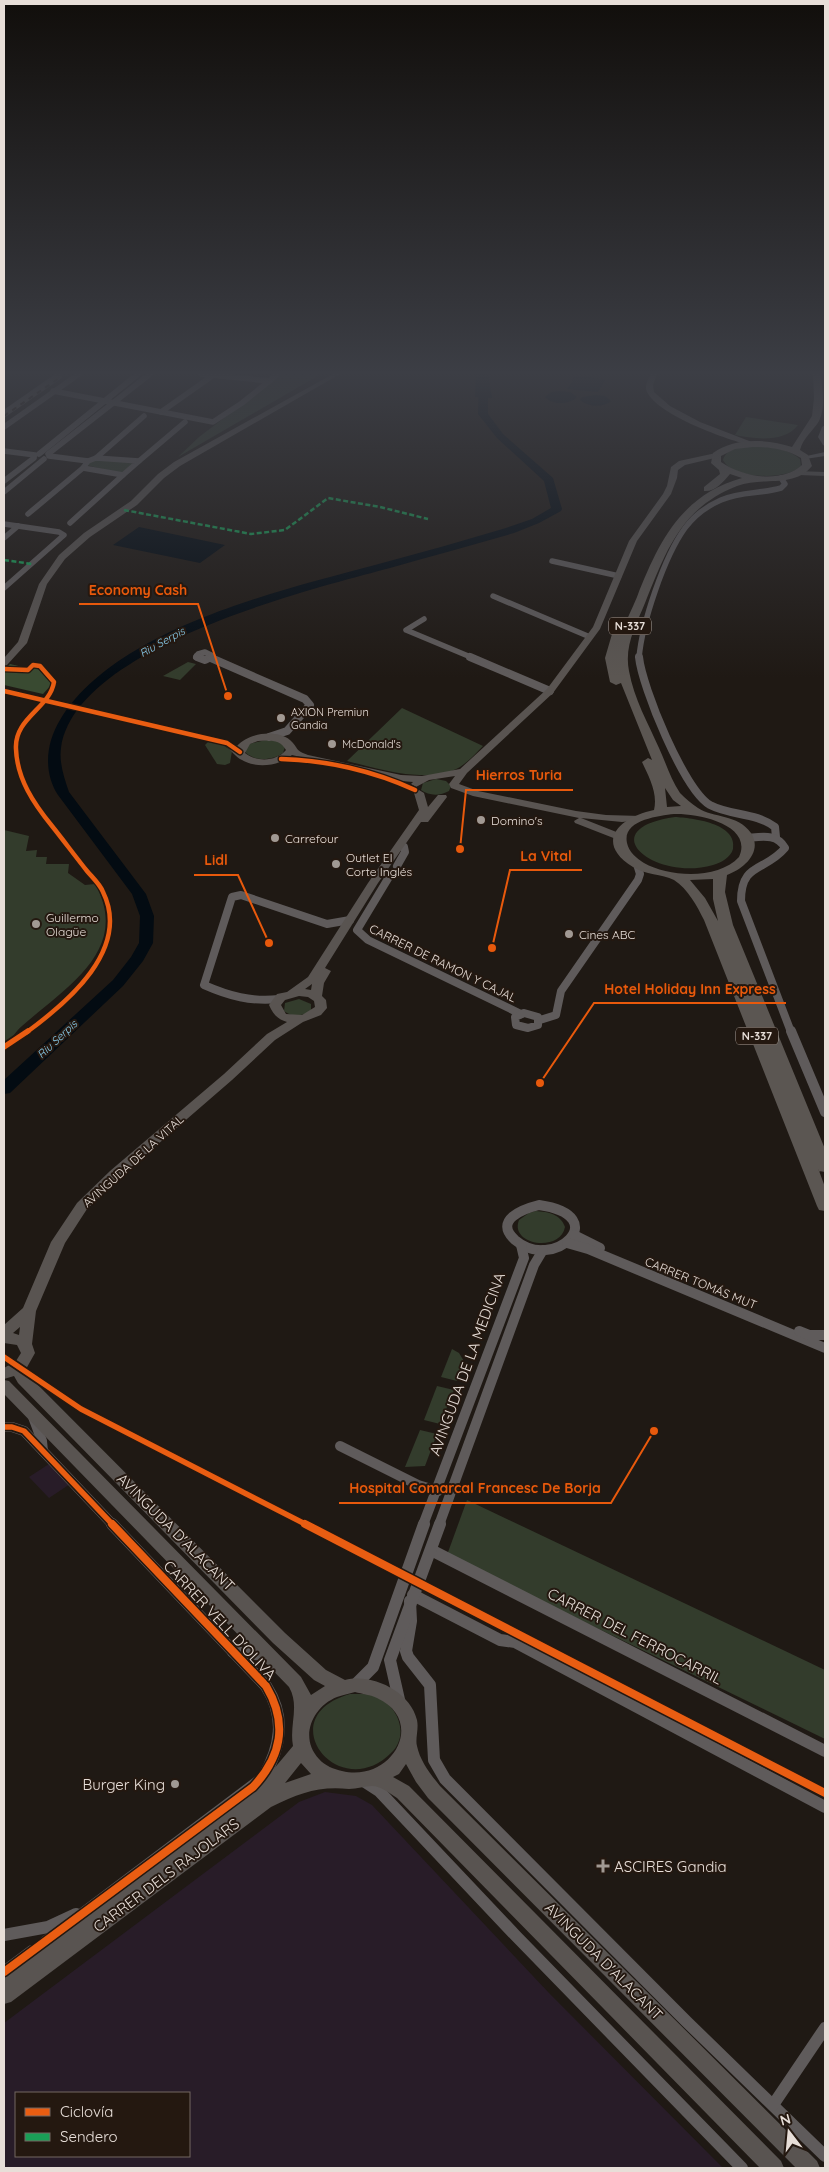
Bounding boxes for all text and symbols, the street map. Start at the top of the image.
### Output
callout: Economy Cash [79,575,198,604]
text: Economy Cash [89,581,187,599]
road number: N-337 [609,618,651,634]
water label: Riu Serpis [137,623,188,660]
place label: AXION Premiun Gandia [291,705,369,732]
marker: AXION Premiun Gandia [275,712,287,724]
place label: McDonald's [342,737,401,751]
marker: McDonald's [326,738,338,750]
callout: Hierros Turia [466,761,573,790]
text: Hierros Turia [476,766,562,784]
place label: Domino's [491,813,543,828]
marker: Domino's [475,814,487,826]
place label: Carrefour [285,831,339,846]
marker: Carrefour [269,832,281,844]
callout: La Vital [510,841,582,870]
callout: Lidl [194,846,238,875]
text: La Vital [520,847,572,865]
place label: Outlet El Corte Inglés [346,850,413,879]
text: Lidl [204,851,228,869]
marker: Outlet El Corte Inglés [330,858,342,870]
place label: Guillermo Olagüe [46,910,99,939]
marker: Guillermo Olagüe [30,918,42,930]
street label: CARRER DE RAMON Y CAJAL [367,921,520,1005]
place label: Cines ABC [579,927,636,942]
marker: Cines ABC [563,928,575,940]
callout: Hotel Holiday Inn Express [594,974,786,1003]
text: Hotel Holiday Inn Express [604,980,776,998]
water label: Riu Serpis [34,1016,81,1061]
road number: N-337 [736,1028,778,1044]
street label: AVINGUDA DE LA VITAL [79,1111,187,1210]
street label: CARRER TOMÁS MUT [643,1254,759,1312]
street label: AVINGUDA DE LA MEDICINA [425,1270,509,1458]
street label: AVINGUDA D'ALACANT [113,1469,239,1595]
callout: Hospital Comarcal Francesc De Borja [339,1474,611,1503]
text: Hospital Comarcal Francesc De Borja [349,1479,601,1497]
street label: CARRER VELL D'OLIVA [160,1556,281,1684]
street label: CARRER DEL FERROCARRIL [545,1584,725,1688]
place label: Burger King [82,1775,165,1794]
marker: Burger King [169,1778,181,1790]
street label: CARRER DELS RAJOLARS [89,1814,243,1936]
place label: ASCIRES Gandia [614,1857,727,1876]
marker: ASCIRES Gandia [596,1859,610,1873]
street label: AVINGUDA D'ALACANT [541,1898,667,2024]
legend [15,2092,190,2157]
text: Ciclovía [60,2102,113,2121]
north arrow [764,2107,814,2157]
text: N [778,2109,793,2130]
text: Sendero [60,2127,118,2146]

